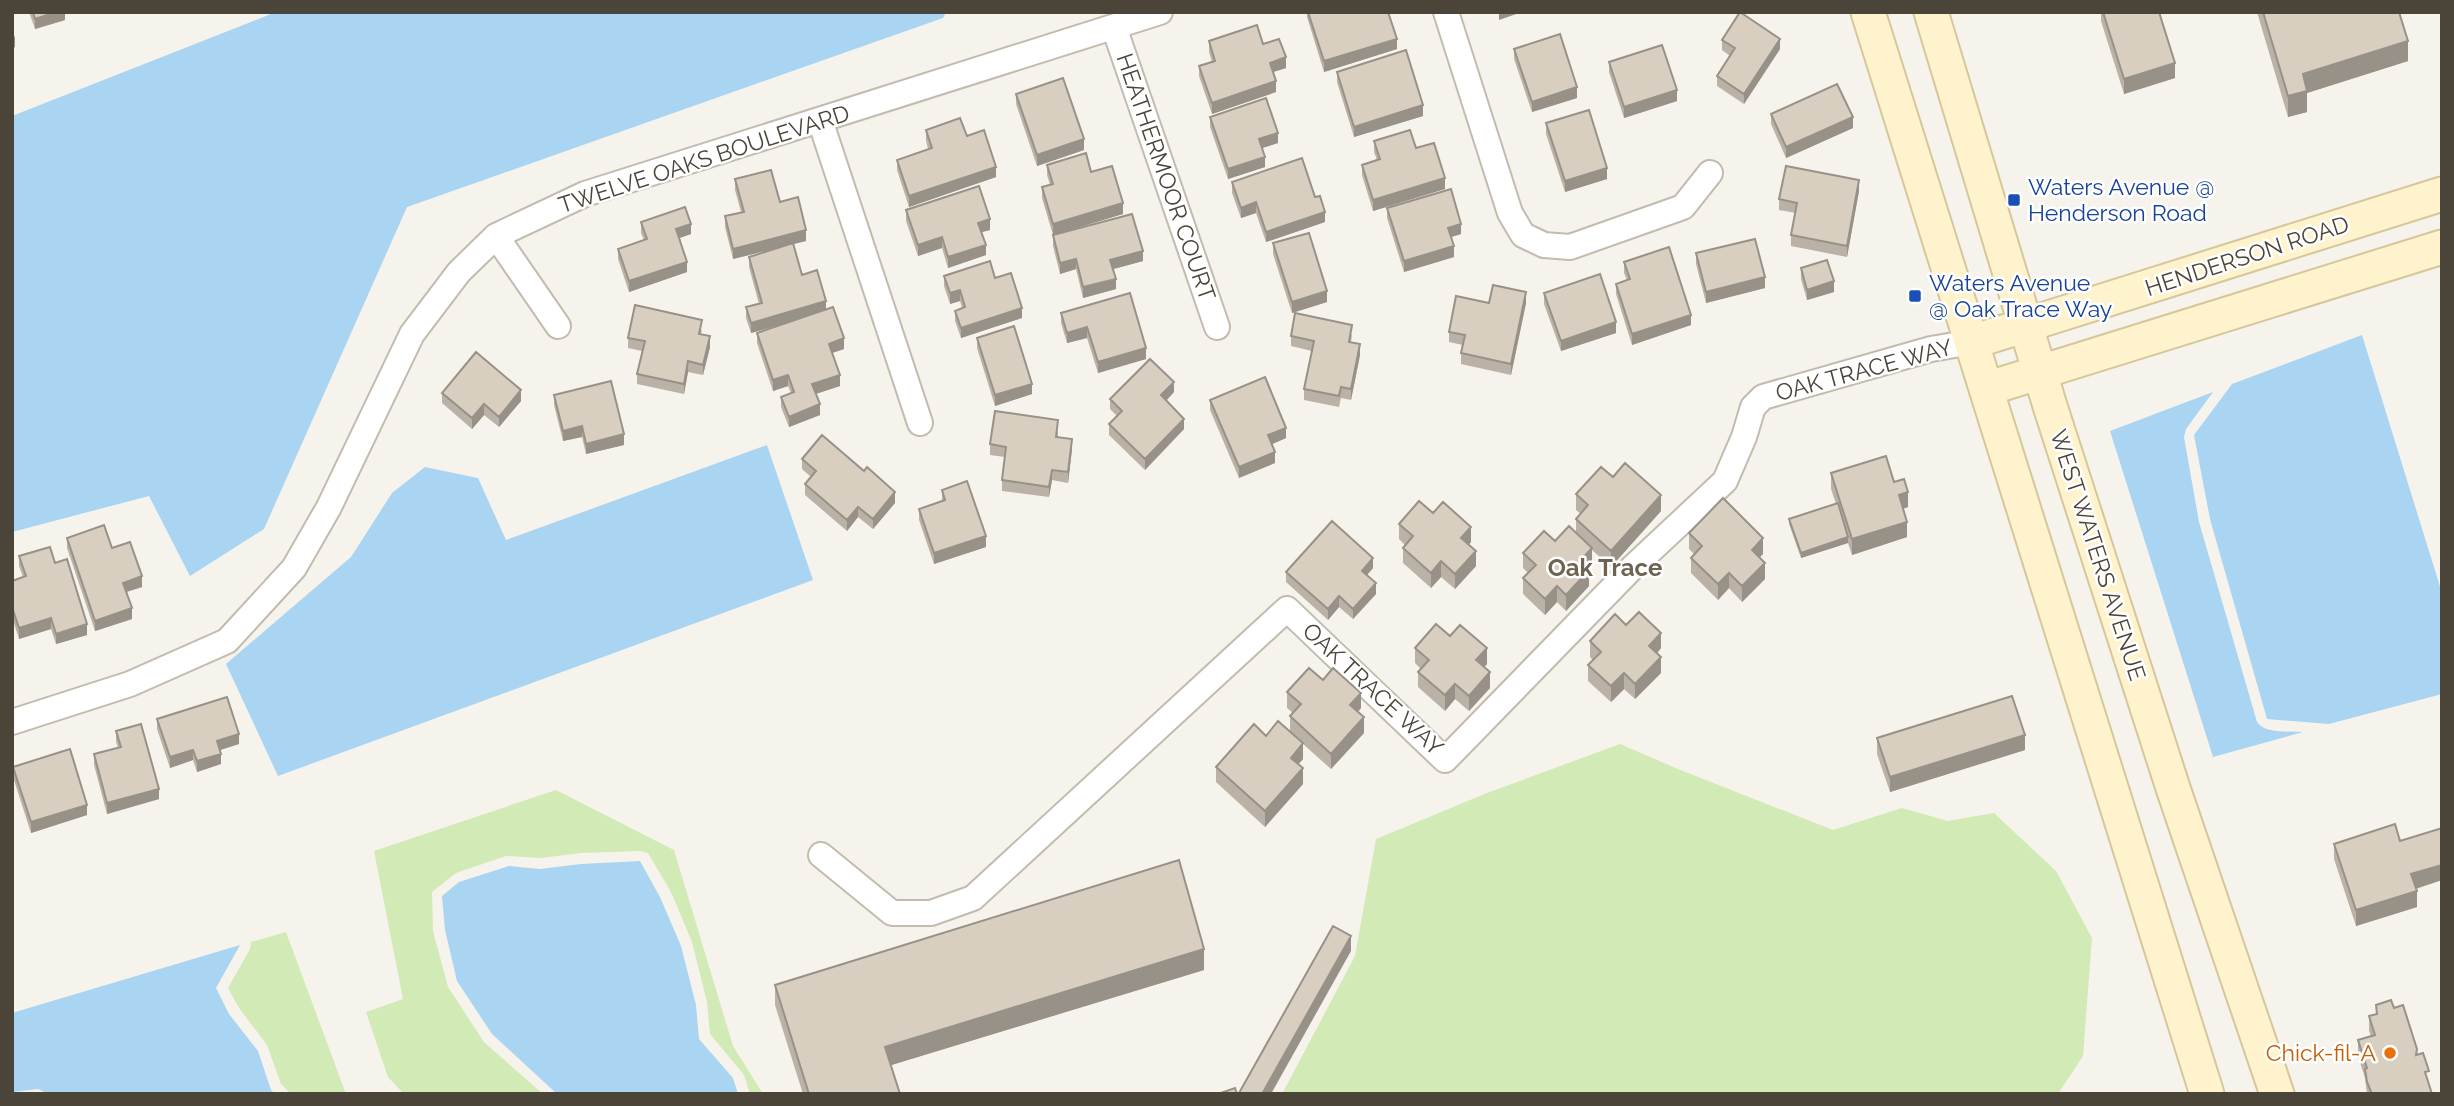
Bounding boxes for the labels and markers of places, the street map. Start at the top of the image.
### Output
place label: Waters Avenue @ Henderson Road [2028,173,2214,226]
marker: Waters Avenue @ Henderson Road [2006,192,2022,208]
place label: Waters Avenue @ Oak Trace Way [1929,269,2112,322]
marker: Waters Avenue @ Oak Trace Way [1907,288,1923,304]
place label: Chick-fil-A [2266,1039,2376,1066]
marker: Chick-fil-A [2382,1045,2398,1061]

